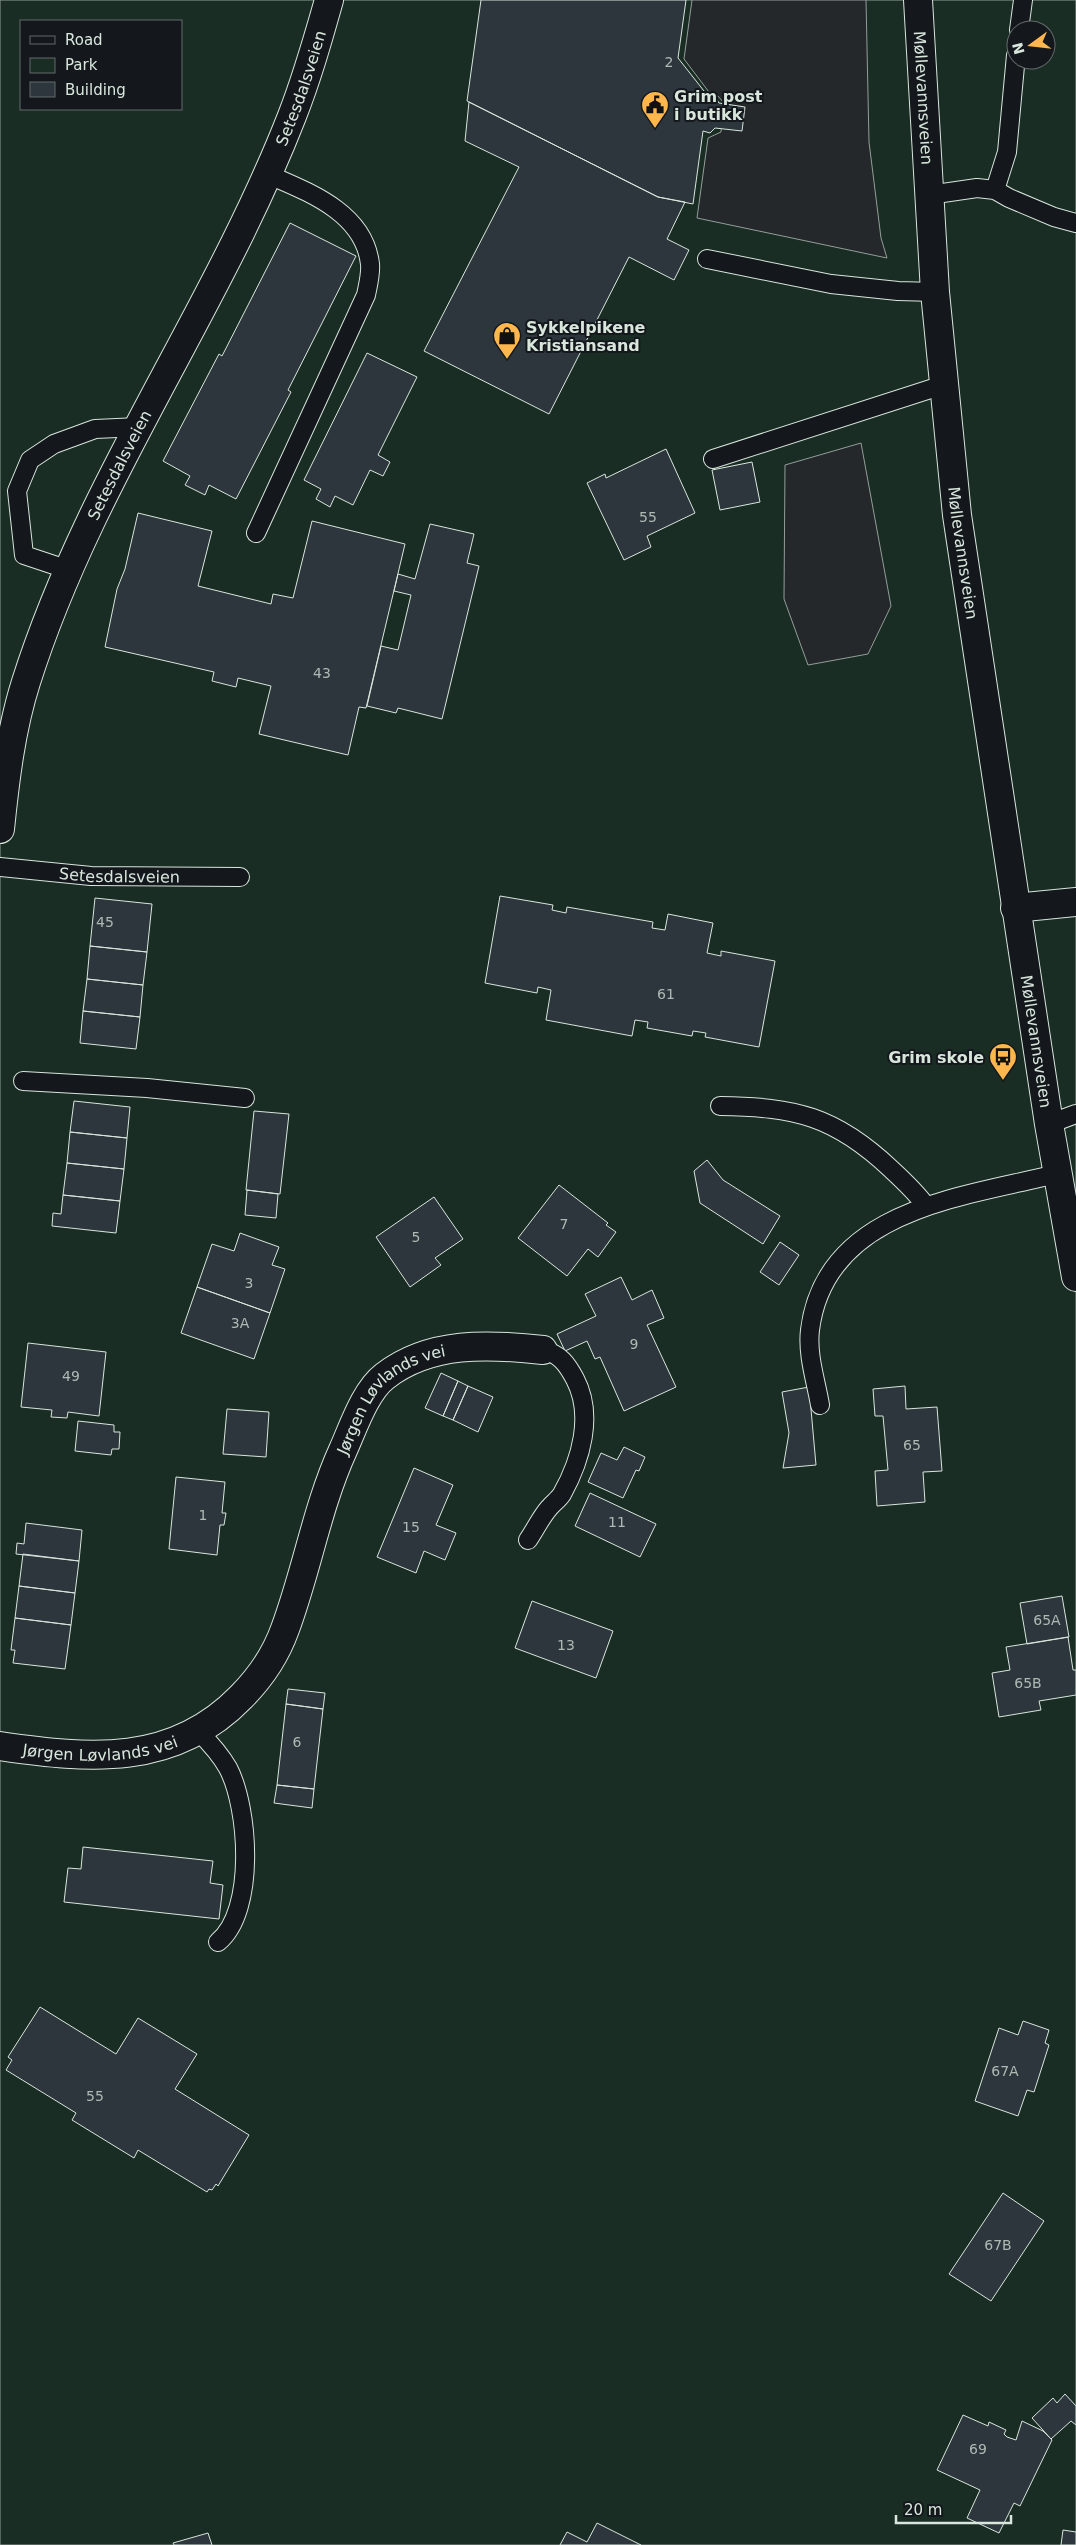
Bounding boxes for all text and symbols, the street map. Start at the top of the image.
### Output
legend [20,20,182,110]
north arrow [1006,20,1056,70]
street label: Setesdalsveien [272,28,329,149]
street label: Møllevannsveien [910,30,937,165]
text: Road [65,31,103,49]
text: N [1009,41,1028,56]
house number: 2 [665,54,673,70]
text: Park [65,56,98,74]
text: Building [65,81,126,99]
place label: Grim post i butikk [674,87,763,124]
public building icon: Grim post i butikk [640,90,670,129]
place label: Sykkelpikene Kristiansand [526,318,646,355]
shop icon: Sykkelpikene Kristiansand [492,321,522,360]
street label: Setesdalsveien [83,407,155,523]
street label: Møllevannsveien [945,486,982,621]
house number: 55 [639,509,657,525]
house number: 43 [313,665,331,681]
street label: Setesdalsveien [58,863,180,886]
house number: 45 [96,914,114,930]
street label: Møllevannsveien [1017,974,1056,1109]
house number: 61 [657,986,675,1002]
bus stop icon: Grim skole [988,1042,1018,1081]
place label: Grim skole [888,1048,984,1067]
house number: 7 [560,1216,568,1232]
house number: 5 [412,1229,420,1245]
house number: 3 [245,1275,253,1291]
house number: 3A [231,1315,250,1331]
house number: 9 [630,1336,638,1352]
street label: Jørgen Løvlands vei [332,1341,447,1458]
house number: 49 [62,1368,80,1384]
house number: 65 [903,1437,921,1453]
house number: 1 [199,1507,207,1523]
house number: 11 [608,1514,626,1530]
house number: 15 [402,1519,420,1535]
house number: 65A [1033,1612,1061,1628]
house number: 13 [557,1637,575,1653]
house number: 65B [1014,1675,1042,1691]
street label: Jørgen Løvlands vei [21,1732,180,1764]
house number: 6 [293,1734,302,1750]
house number: 67A [991,2063,1019,2079]
house number: 55 [86,2088,104,2104]
house number: 67B [984,2237,1012,2253]
house number: 69 [969,2441,987,2457]
scale bar [896,2492,1011,2524]
text: 20 m [904,2501,942,2519]

